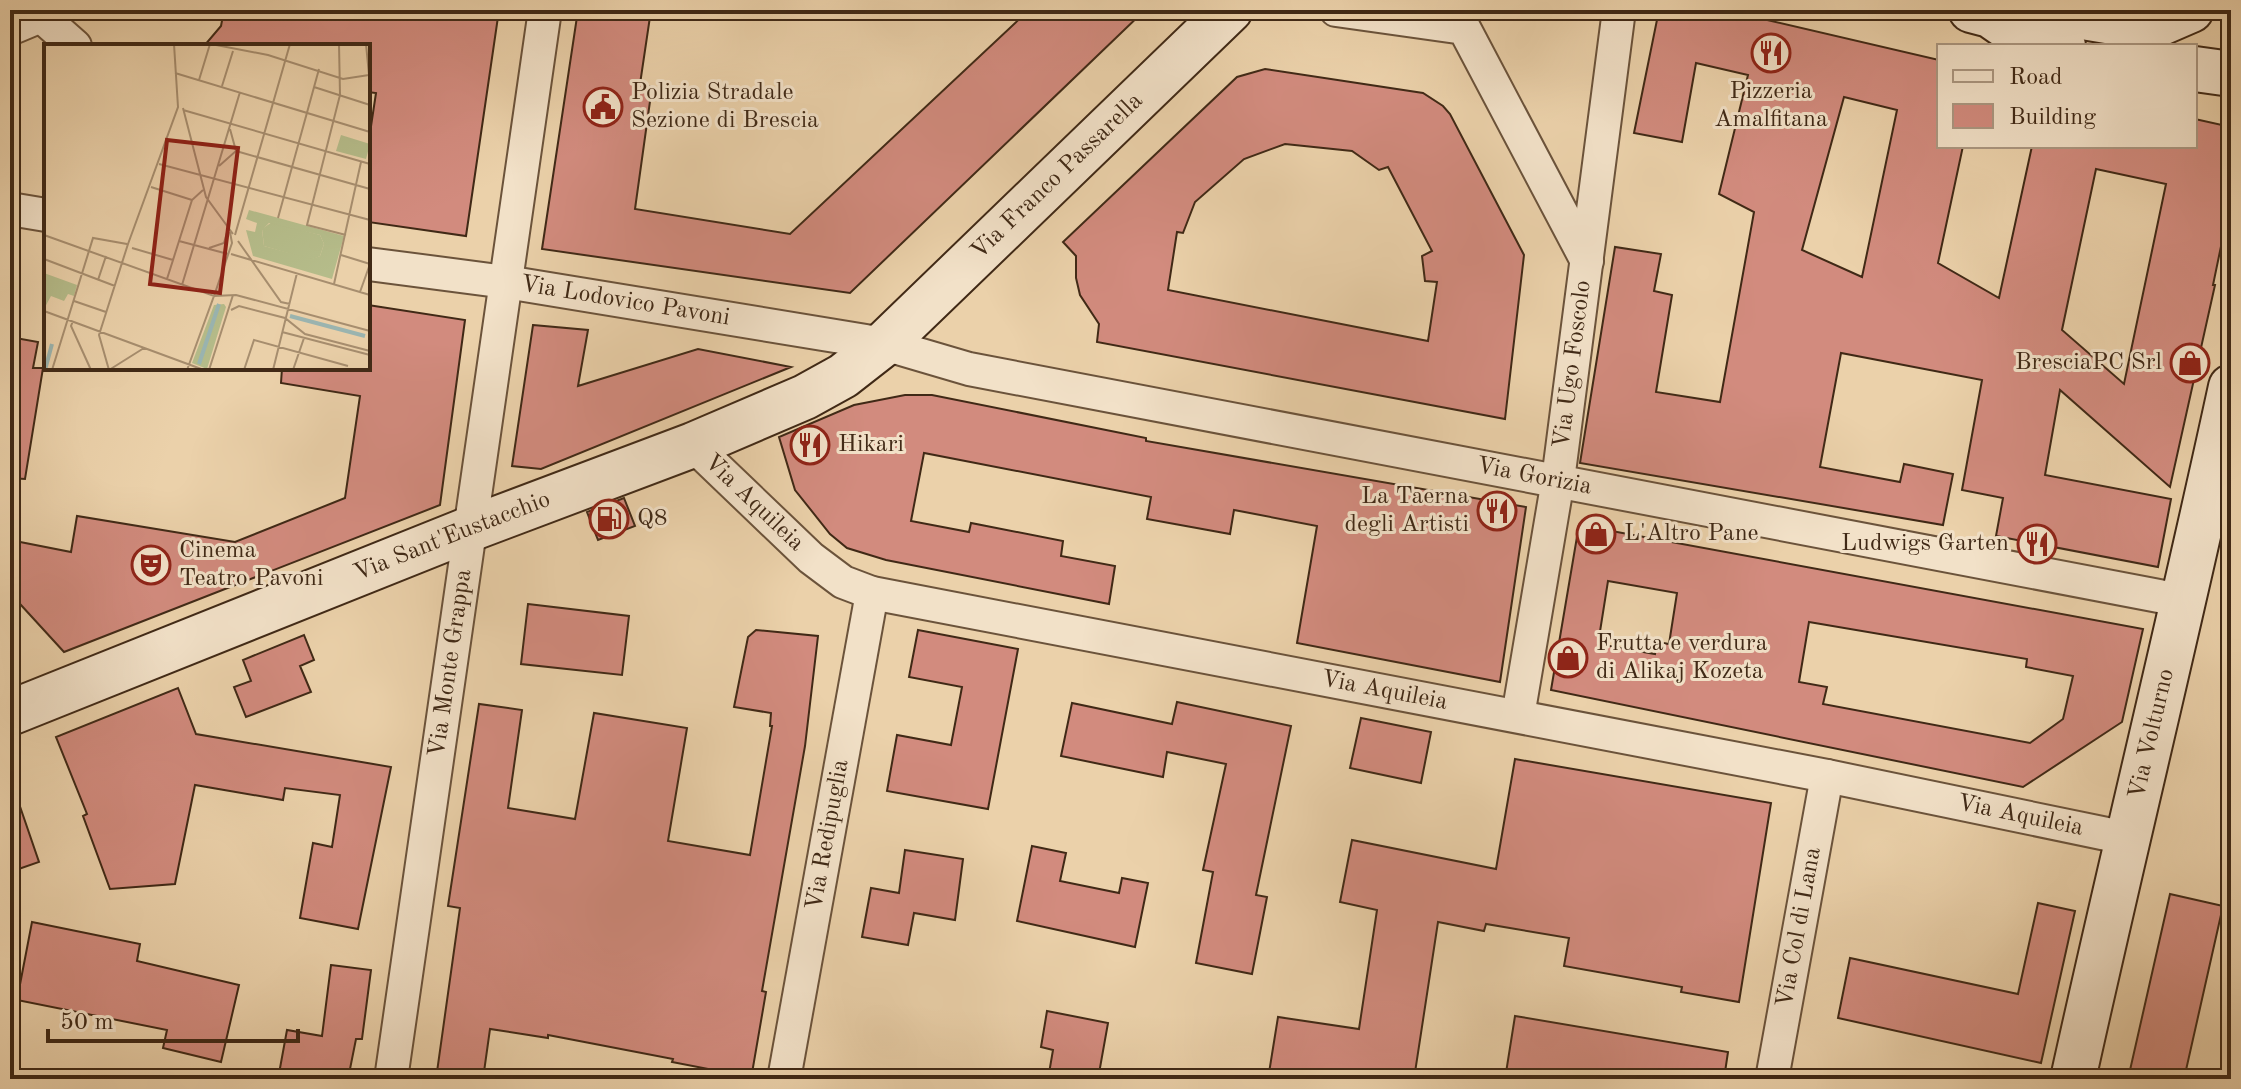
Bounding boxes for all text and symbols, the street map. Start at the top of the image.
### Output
restaurant icon: Pizzeria Amalfitana [1750,32,1792,74]
inset map [44,44,370,370]
legend [1937,44,2197,148]
text: Road [2009,66,2062,90]
place label: Pizzeria Amalfitana [1714,80,1828,132]
place label: Polizia Stradale Sezione di Brescia [631,81,819,133]
public building icon: Polizia Stradale Sezione di Brescia [582,86,624,128]
street label: Via Franco Passarella [967,89,1148,264]
text: Building [2009,106,2096,130]
street label: Via Lodovico Pavoni [519,273,732,331]
street label: Via Ugo Foscolo [1550,279,1596,450]
shop icon: BresciaPC Srl [2169,342,2211,384]
place label: BresciaPC Srl [2015,351,2162,375]
restaurant icon: Hikari [789,424,831,466]
place label: Hikari [838,433,904,457]
street label: Via Aquileia [699,450,808,556]
street label: Via Gorizia [1474,454,1594,500]
place label: La Taerna degli Artisti [1344,485,1469,537]
street label: Via Sant'Eustacchio [351,488,554,586]
restaurant icon: La Taerna degli Artisti [1476,490,1518,532]
fuel station icon: Q8 [588,498,630,540]
place label: Q8 [637,507,668,531]
shop icon: L'Altro Pane [1575,513,1617,555]
place label: L'Altro Pane [1624,522,1759,546]
restaurant icon: Ludwigs Garten [2016,523,2058,565]
place label: Ludwigs Garten [1841,532,2009,556]
place label: Cinema Teatro Pavoni [179,539,324,591]
theatre icon: Cinema Teatro Pavoni [130,544,172,586]
street label: Via Monte Grappa [426,568,476,759]
place label: Frutta e verdura di Alikaj Kozeta [1596,632,1768,684]
shop icon: Frutta e verdura di Alikaj Kozeta [1547,637,1589,679]
street label: Via Volturno [2125,666,2179,802]
street label: Via Aquileia [1319,667,1450,715]
street label: Via Redipuglia [803,757,854,912]
street label: Via Aquileia [1955,791,2085,841]
street label: Via Col di Lana [1773,845,1826,1009]
scale bar [48,993,298,1043]
text: 50 m [60,1011,114,1035]

